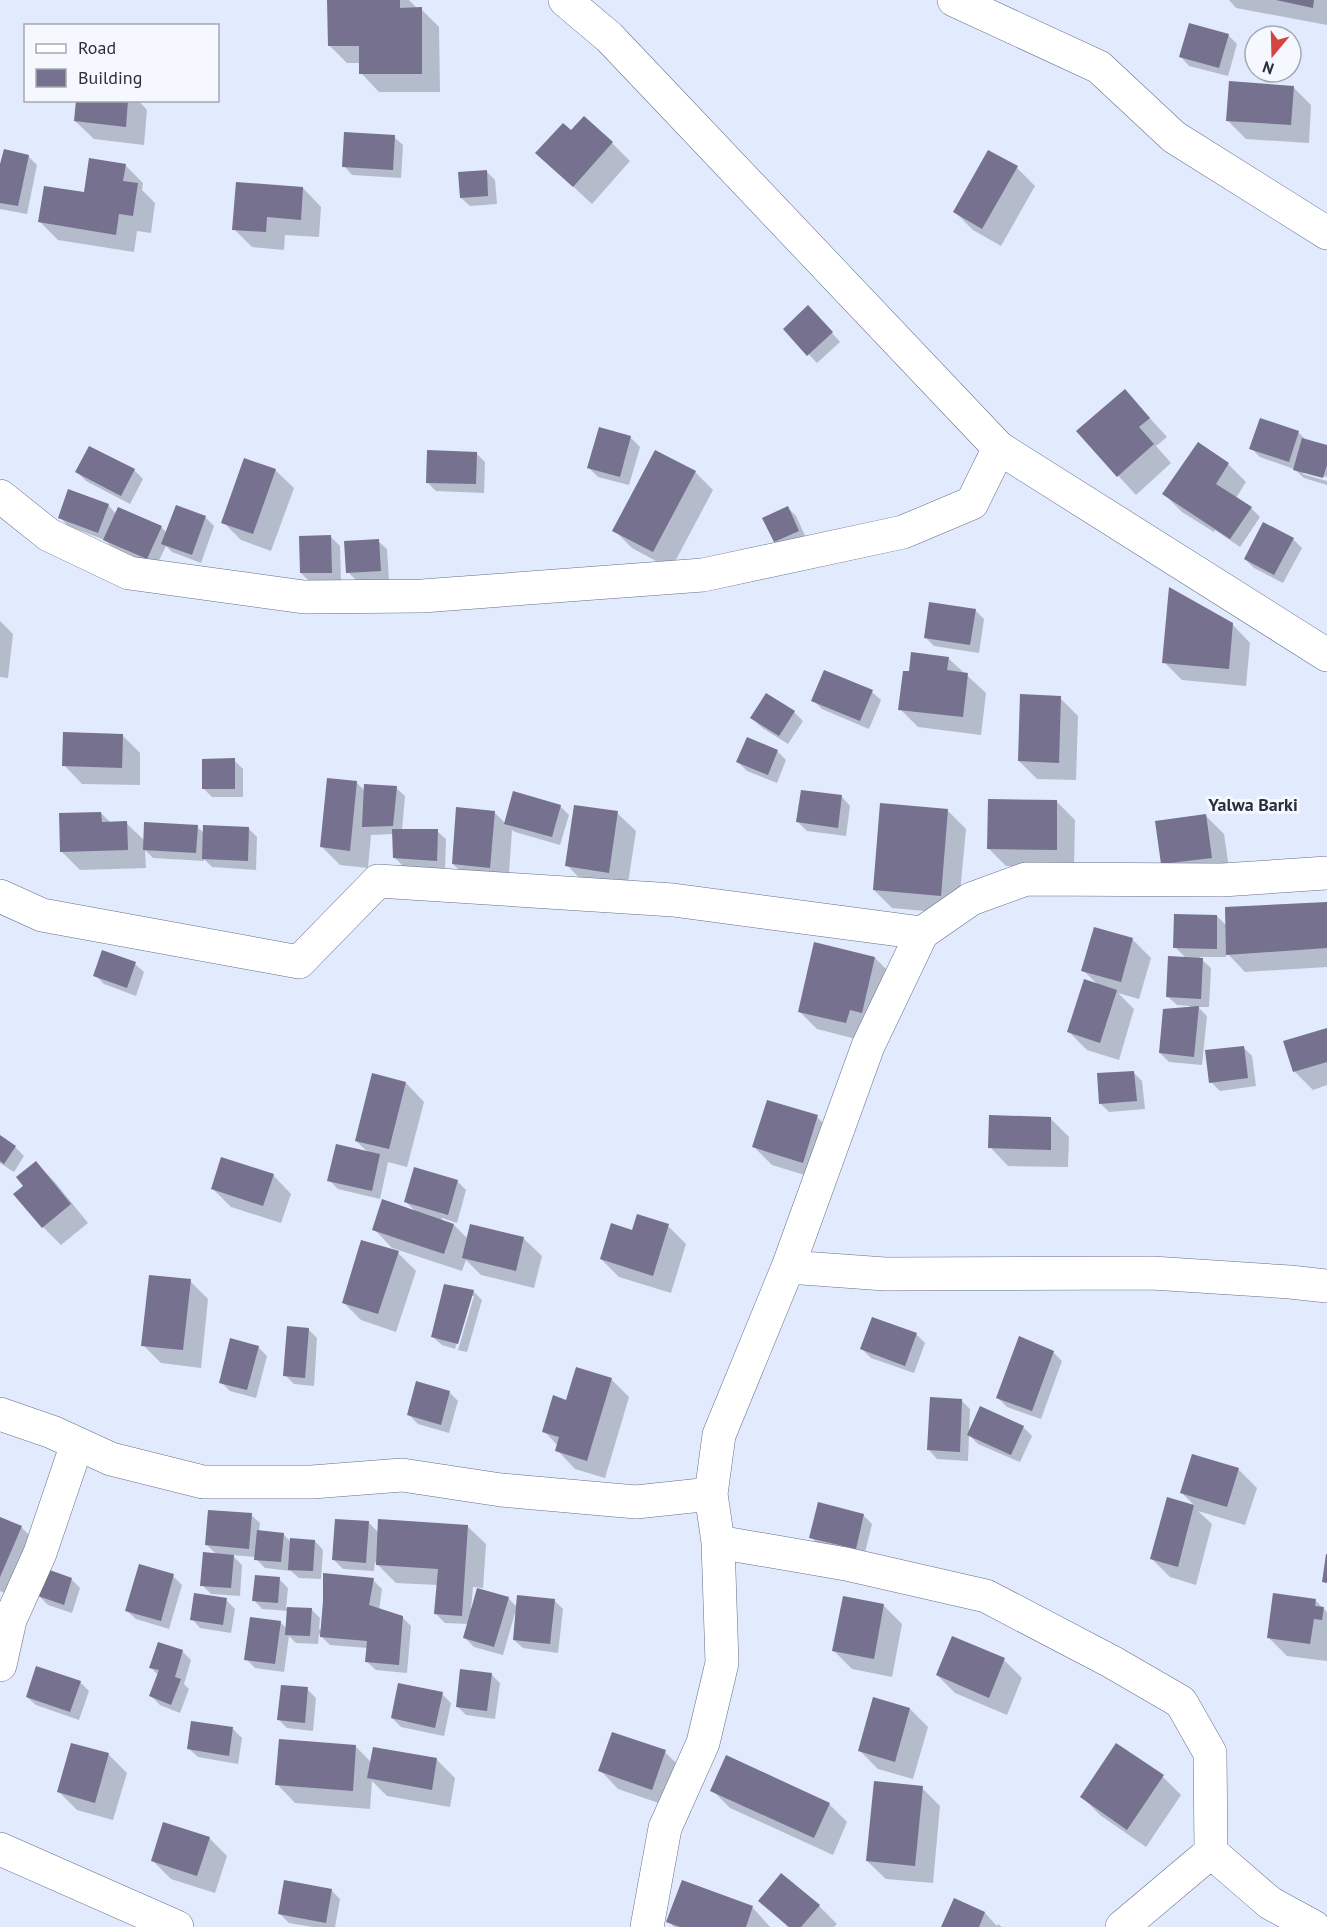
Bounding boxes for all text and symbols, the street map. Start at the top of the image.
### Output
legend [24,24,219,102]
north arrow [1243,24,1303,84]
text: Road [78,36,116,59]
text: N [1260,57,1276,79]
text: Building [78,66,142,89]
district label: Yalwa Barki [1207,793,1298,816]

